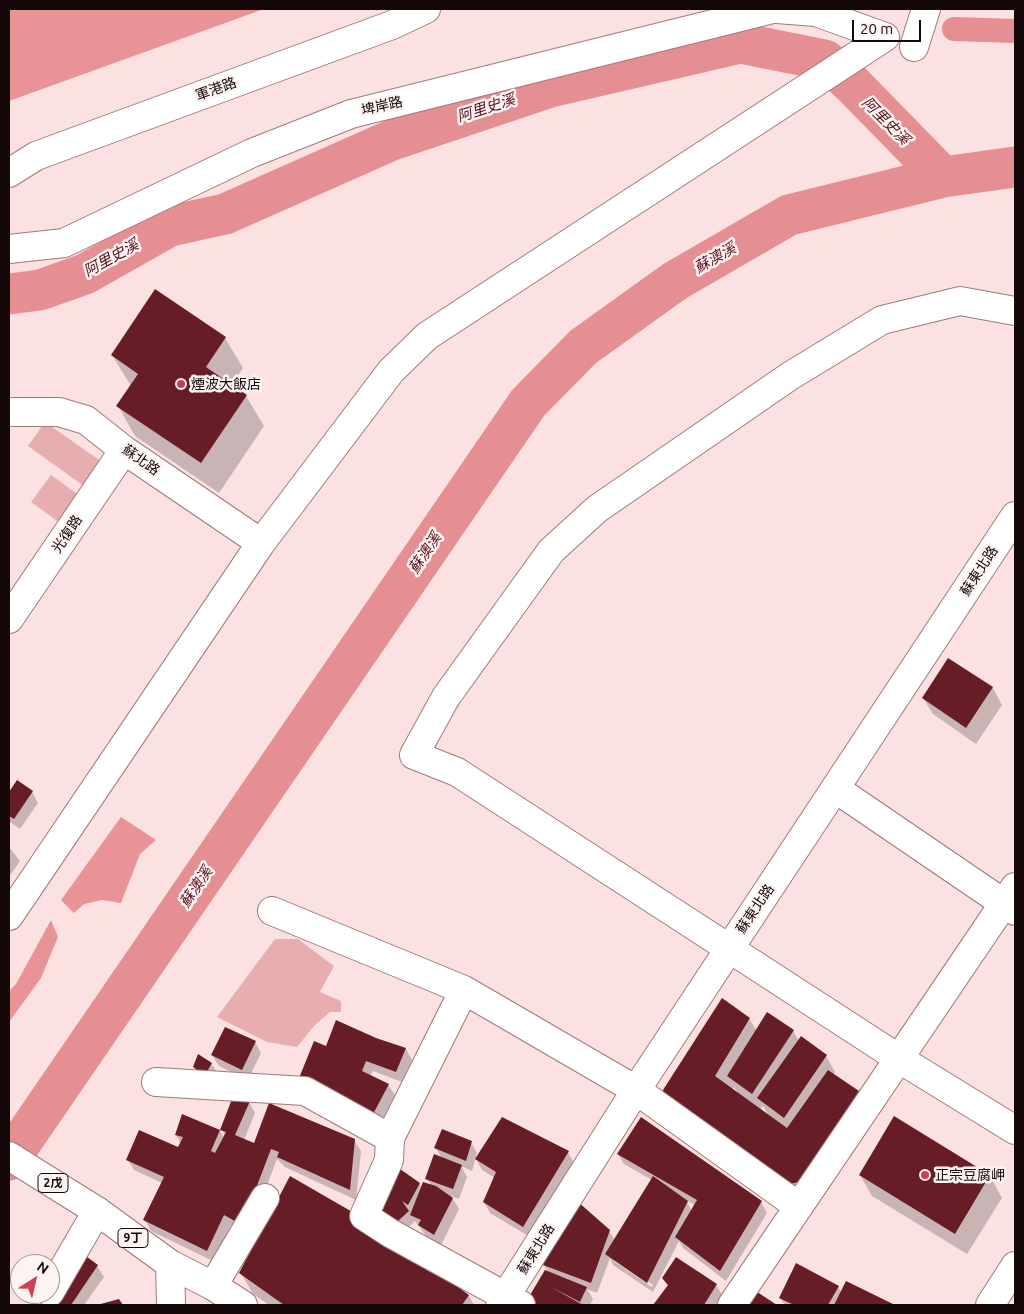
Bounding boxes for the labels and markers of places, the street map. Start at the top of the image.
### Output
place label: 煙波大飯店 [191,376,261,392]
marker: 煙波大飯店 [175,378,187,390]
place label: 正宗豆腐岬 [935,1167,1005,1183]
marker: 正宗豆腐岬 [919,1169,931,1181]

